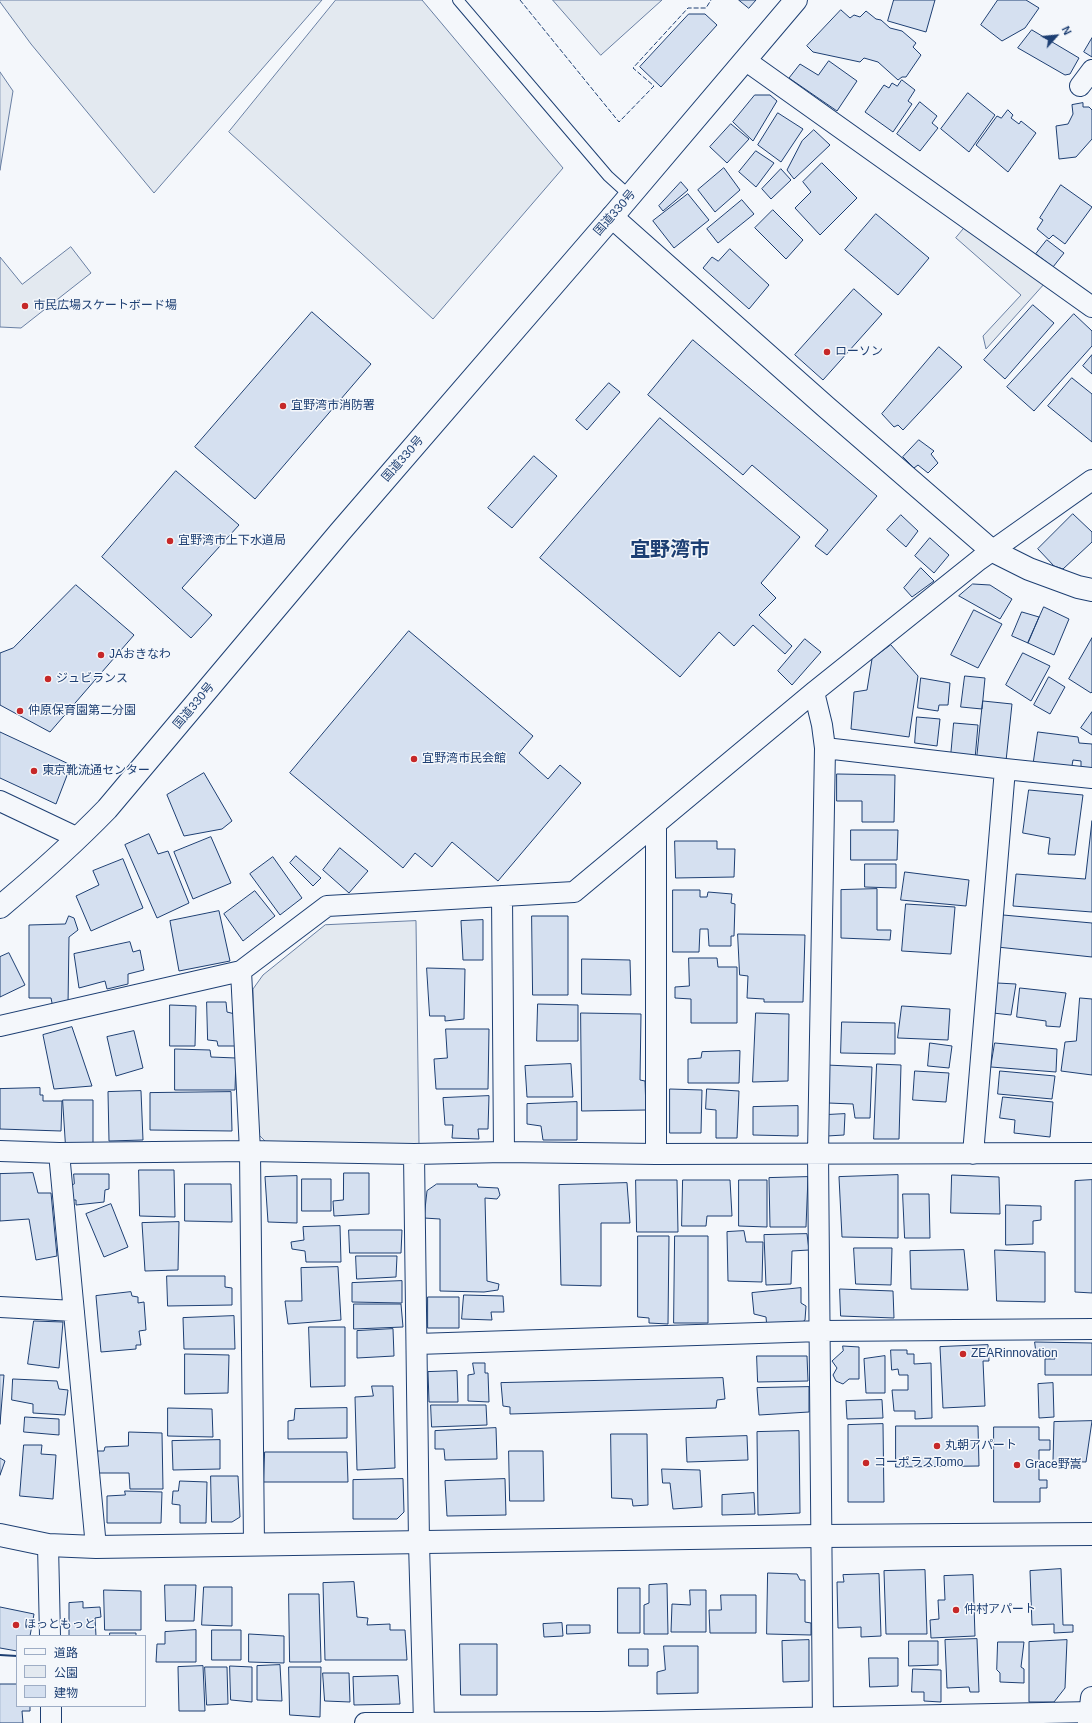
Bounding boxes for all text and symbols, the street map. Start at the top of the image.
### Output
north arrow [1036,16,1076,56]
text: N [1060,24,1074,37]
street label: 国道330号 [591,187,639,239]
place label: 市民広場スケートボード場 [33,299,177,313]
marker: 市民広場スケートボード場 [20,301,30,311]
place label: ローソン [835,345,883,359]
marker: ローソン [822,347,832,357]
place label: 宜野湾市消防署 [291,399,375,413]
marker: 宜野湾市消防署 [278,401,288,411]
street label: 国道330号 [379,433,427,485]
place label: 宜野湾市上下水道局 [178,534,286,548]
marker: 宜野湾市上下水道局 [165,536,175,546]
district label: 宜野湾市 [630,538,710,562]
place label: JAおきなわ [109,648,171,662]
marker: JAおきなわ [96,650,106,660]
place label: ジュビランス [56,672,128,686]
marker: ジュビランス [43,674,53,684]
street label: 国道330号 [170,680,218,732]
place label: 仲原保育園第二分園 [28,704,136,718]
marker: 仲原保育園第二分園 [15,706,25,716]
place label: 宜野湾市民会館 [422,752,506,766]
marker: 宜野湾市民会館 [409,754,419,764]
place label: 東京靴流通センター [42,764,150,778]
marker: 東京靴流通センター [29,766,39,776]
place label: ZEARinnovation [971,1347,1058,1361]
marker: ZEARinnovation [958,1349,968,1359]
place label: 丸朝アパート [945,1439,1017,1453]
marker: 丸朝アパート [932,1441,942,1451]
place label: コーポラスTomo [874,1456,963,1470]
marker: コーポラスTomo [861,1458,871,1468]
place label: Grace野嵩 [1025,1458,1082,1472]
marker: Grace野嵩 [1012,1460,1022,1470]
place label: 仲村アパート [964,1603,1036,1617]
marker: 仲村アパート [951,1605,961,1615]
place label: ほっともっと [24,1618,96,1632]
marker: ほっともっと [11,1620,21,1630]
legend [16,1635,146,1707]
text: 道路 [54,1646,78,1660]
text: 公園 [54,1666,78,1680]
text: 建物 [54,1686,78,1700]

